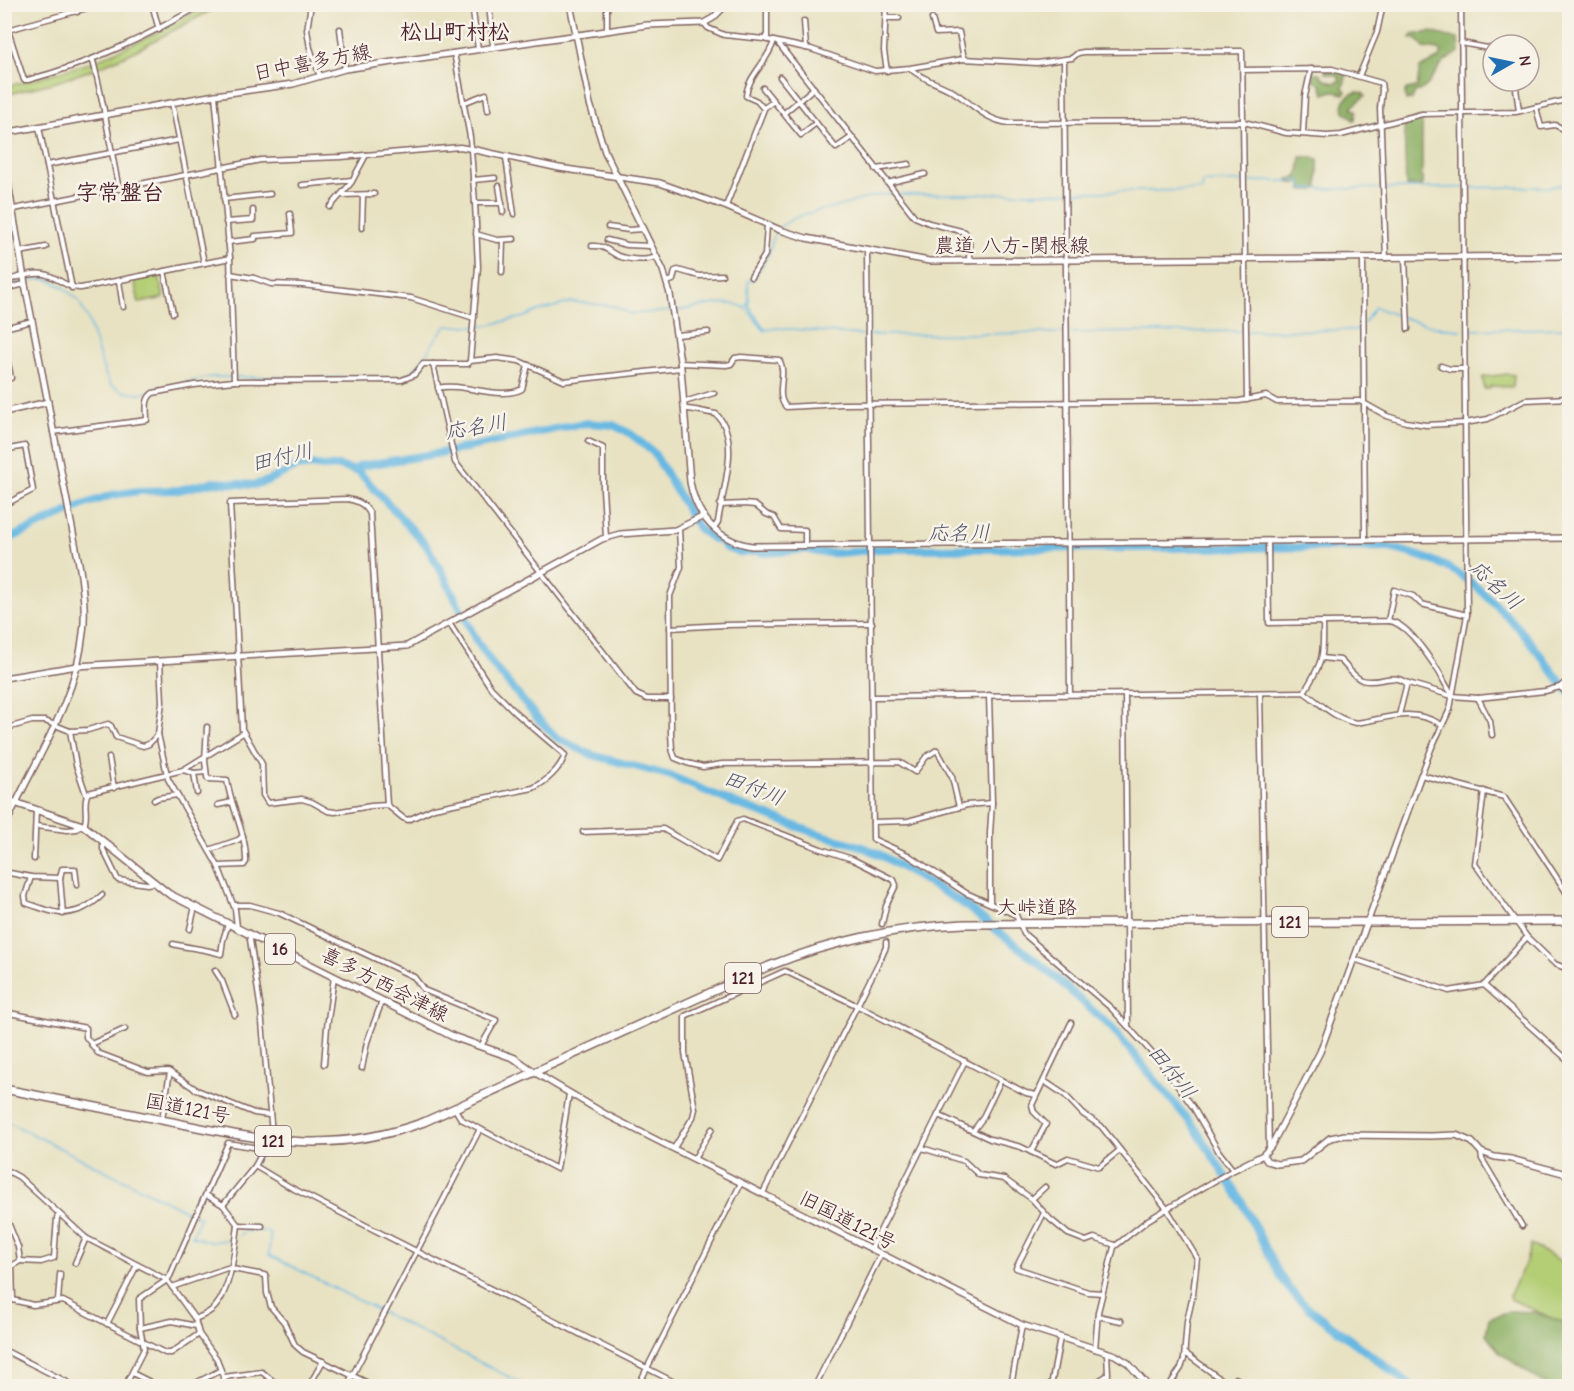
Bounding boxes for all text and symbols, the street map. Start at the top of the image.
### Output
district label: 松山町村松 [400,19,510,45]
north arrow [1481,33,1541,93]
street label: 日中喜多方線 [251,40,373,85]
text: N [1515,54,1535,67]
district label: 字常盤台 [76,180,164,206]
street label: 農道 八方-関根線 [935,234,1089,257]
water label: 応名川 [443,410,509,444]
water label: 田付川 [249,438,315,476]
water label: 応名川 [927,520,991,546]
water label: 応名川 [1465,555,1527,615]
water label: 田付川 [720,766,788,810]
street label: 大峠道路 [997,896,1077,919]
road number: 121 [1272,907,1308,937]
road number: 16 [265,934,295,964]
street label: 喜多方西会津線 [317,942,452,1026]
road number: 121 [725,963,761,993]
water label: 田付川 [1143,1040,1201,1104]
street label: 国道121号 [143,1089,232,1128]
road number: 121 [255,1126,291,1156]
street label: 旧国道121号 [795,1186,900,1255]

